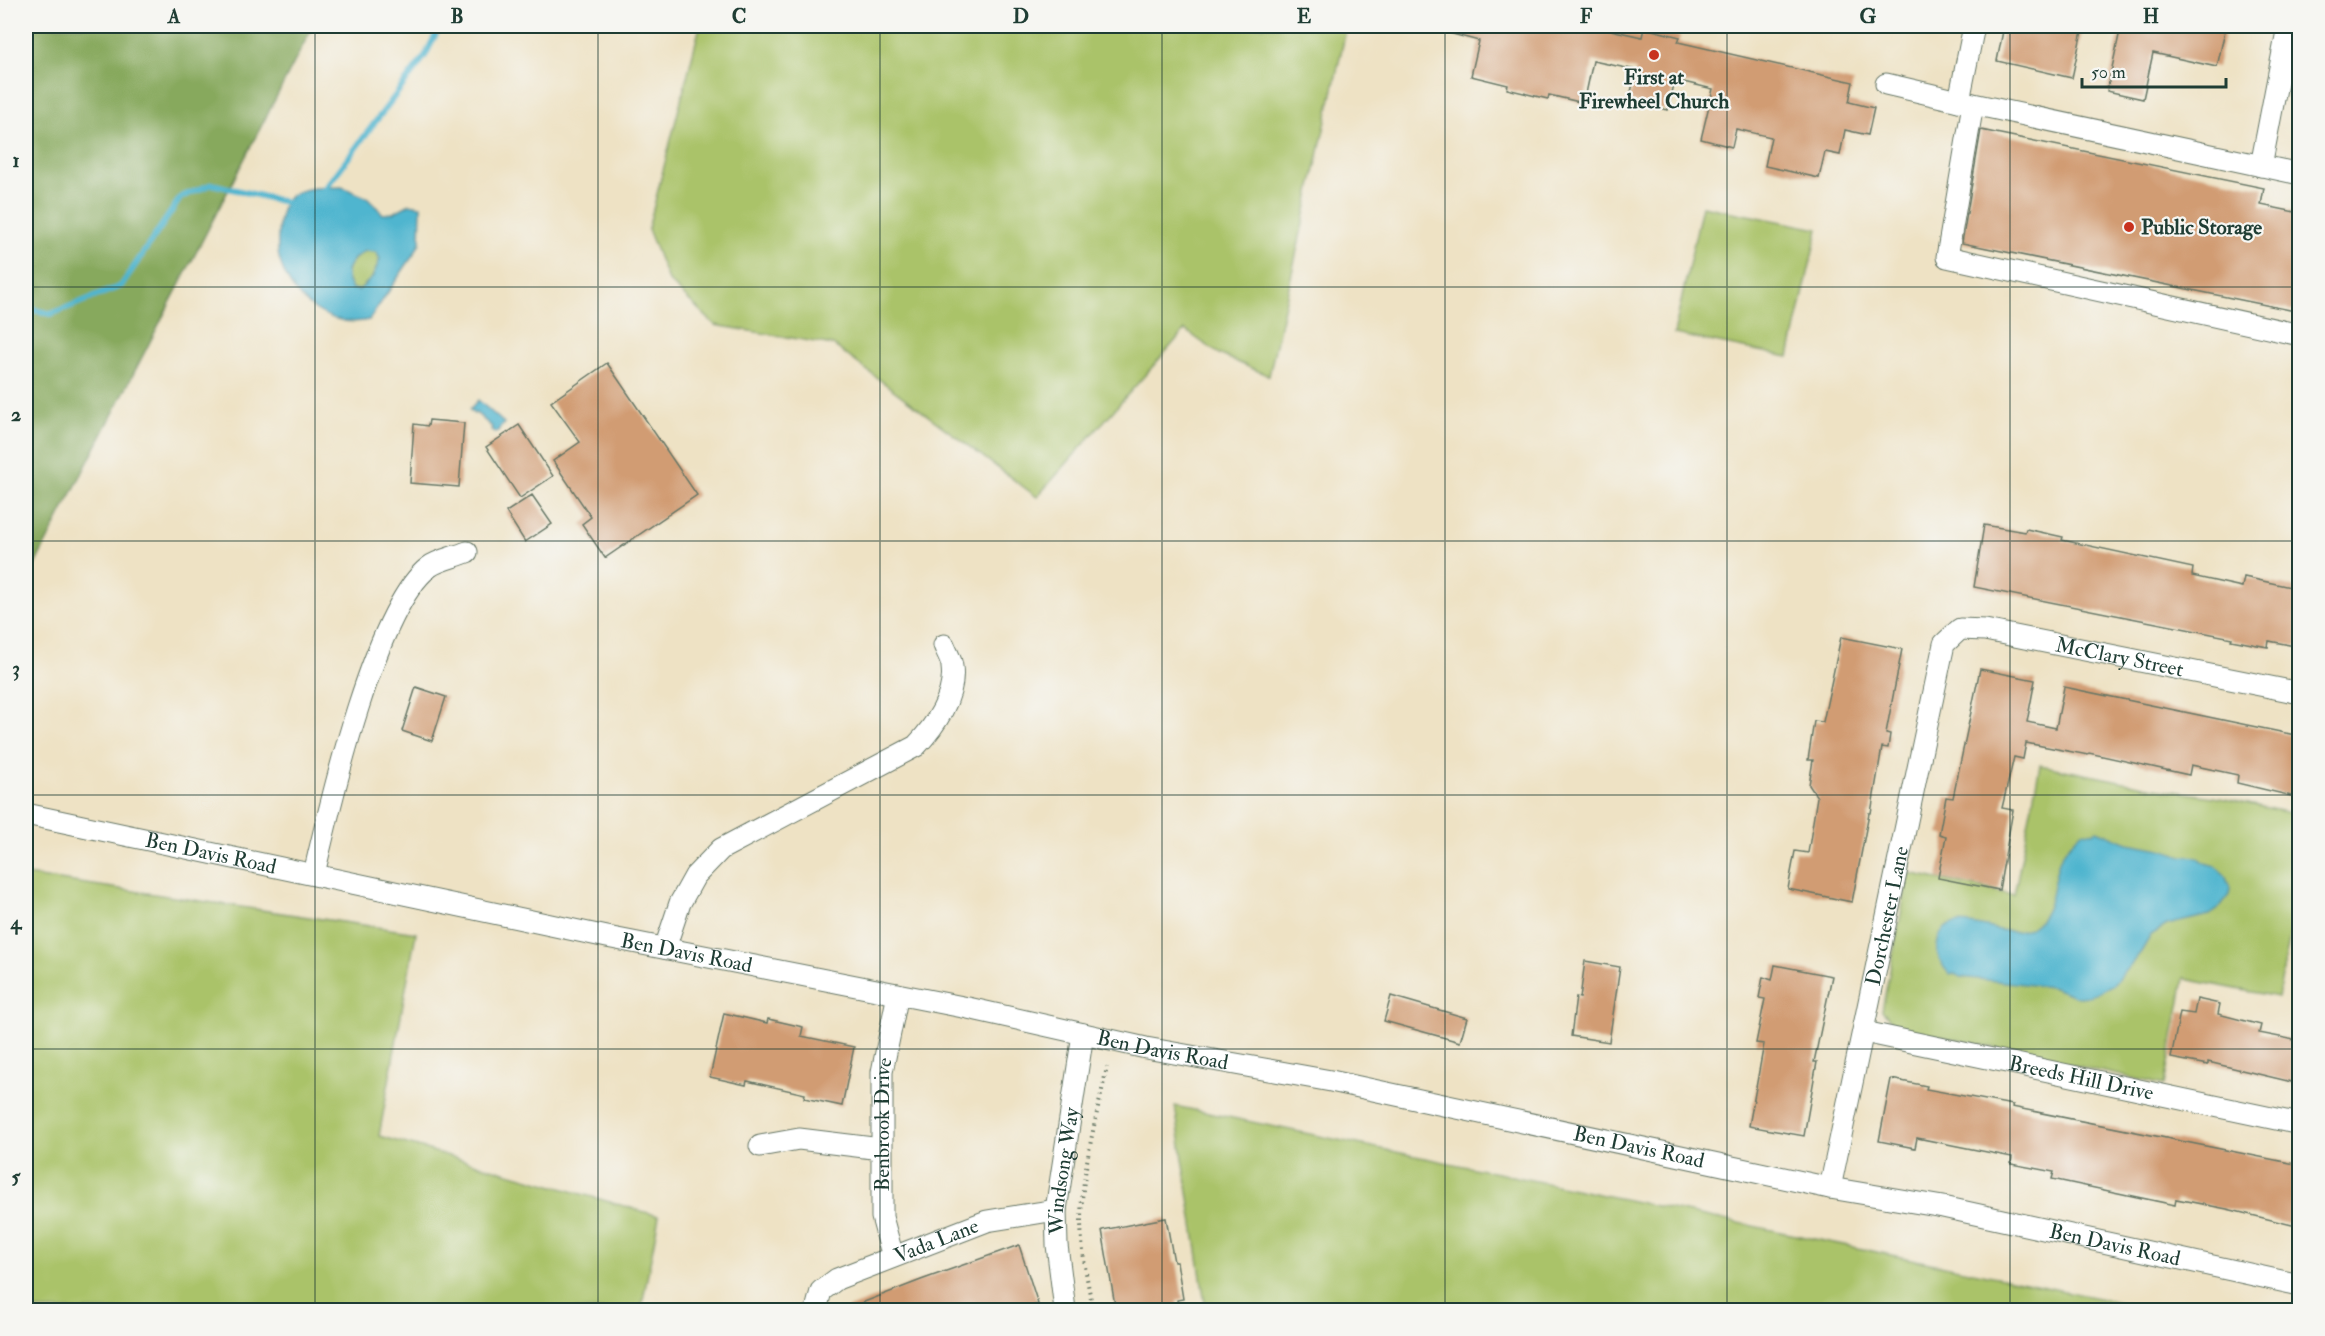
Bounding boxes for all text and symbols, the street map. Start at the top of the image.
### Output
text: A [167,4,181,29]
text: B [450,4,464,29]
text: C [732,4,746,29]
text: D [1013,4,1029,29]
text: E [1297,4,1312,29]
text: F [1580,4,1593,29]
text: G [1860,4,1877,29]
text: H [2143,4,2159,29]
marker: First at Firewheel Church [1647,48,1661,62]
scale bar [2082,51,2226,89]
text: 50 m [2091,61,2126,84]
place label: First at Firewheel Church [1579,64,1729,115]
text: 1 [12,148,20,173]
place label: Public Storage [2141,214,2262,241]
marker: Public Storage [2122,220,2136,234]
text: 2 [11,402,21,427]
street label: McClary Street [2053,631,2186,683]
text: 3 [12,656,20,681]
street label: Ben Davis Road [143,827,280,881]
street label: Dorchester Lane [1860,844,1915,988]
text: 4 [10,910,23,935]
street label: Ben Davis Road [618,927,755,979]
street label: Ben Davis Road [1094,1024,1231,1077]
street label: Breeds Hill Drive [2006,1050,2156,1107]
street label: Benbrook Drive [868,1055,899,1192]
street label: Windsong Way [1043,1105,1086,1236]
street label: Ben Davis Road [1571,1120,1707,1175]
text: 5 [12,1164,22,1189]
street label: Vada Lane [890,1212,983,1270]
street label: Ben Davis Road [2047,1218,2183,1273]

